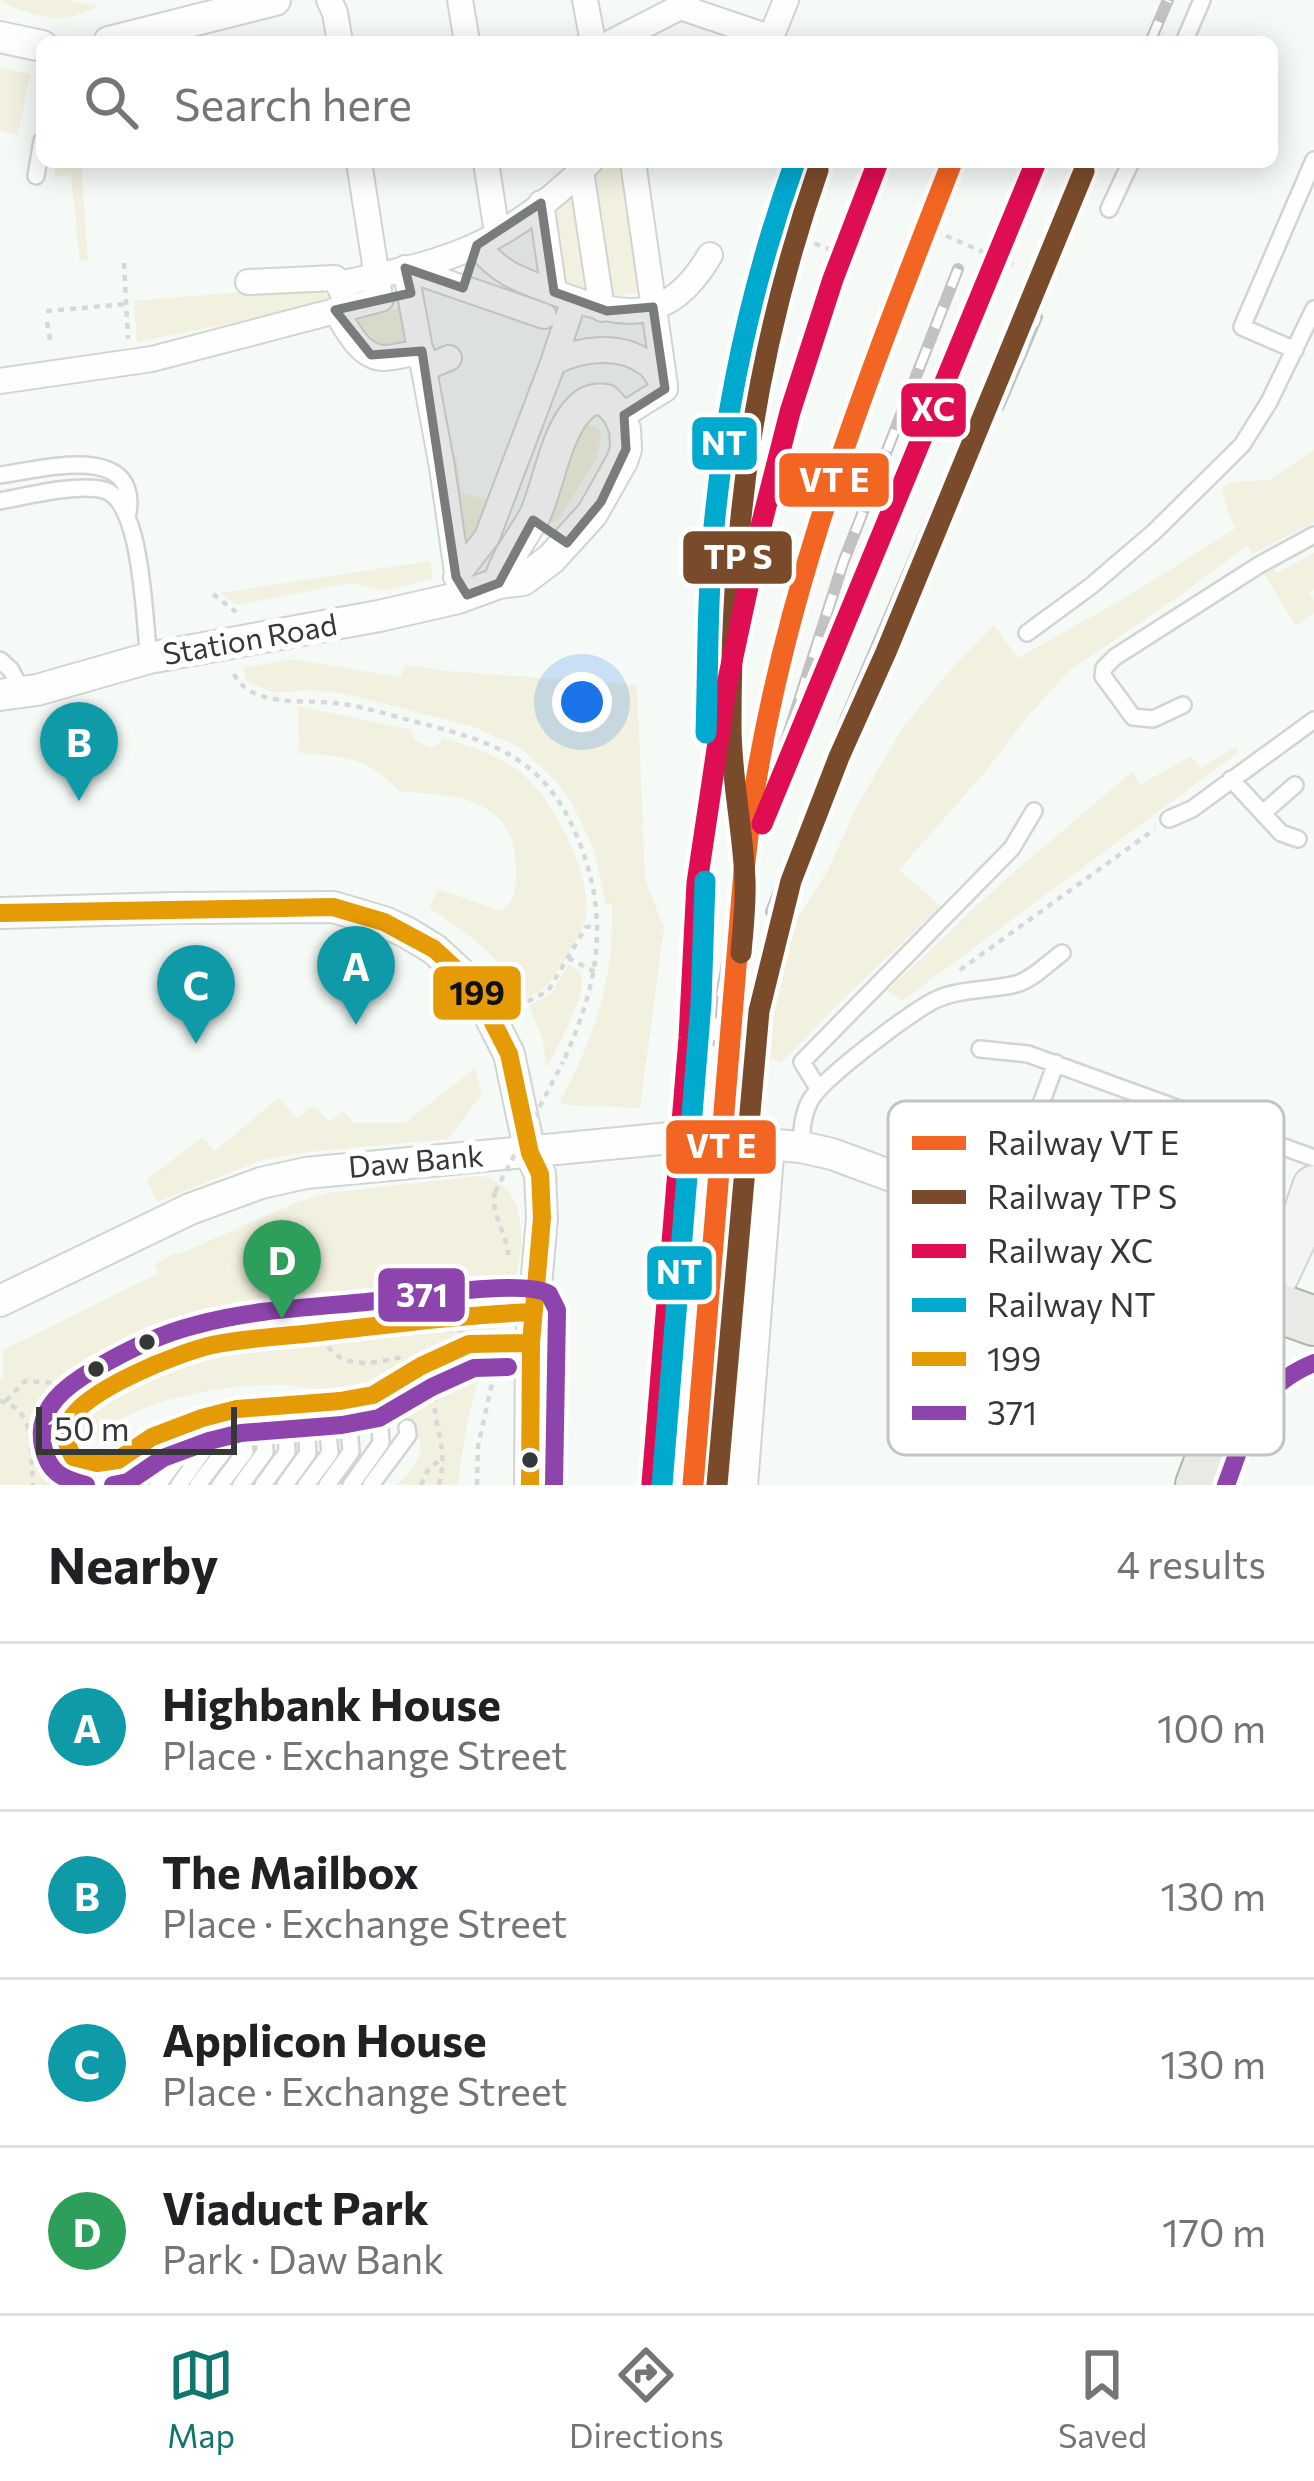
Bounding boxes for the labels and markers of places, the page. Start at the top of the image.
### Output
pin: B [40,702,118,801]
pin: A [317,926,395,1025]
pin: C [157,945,235,1044]
pin: D [243,1220,321,1319]
unlabelled marker [136,1331,158,1353]
unlabelled marker [85,1358,107,1380]
unlabelled marker [519,1449,541,1471]

